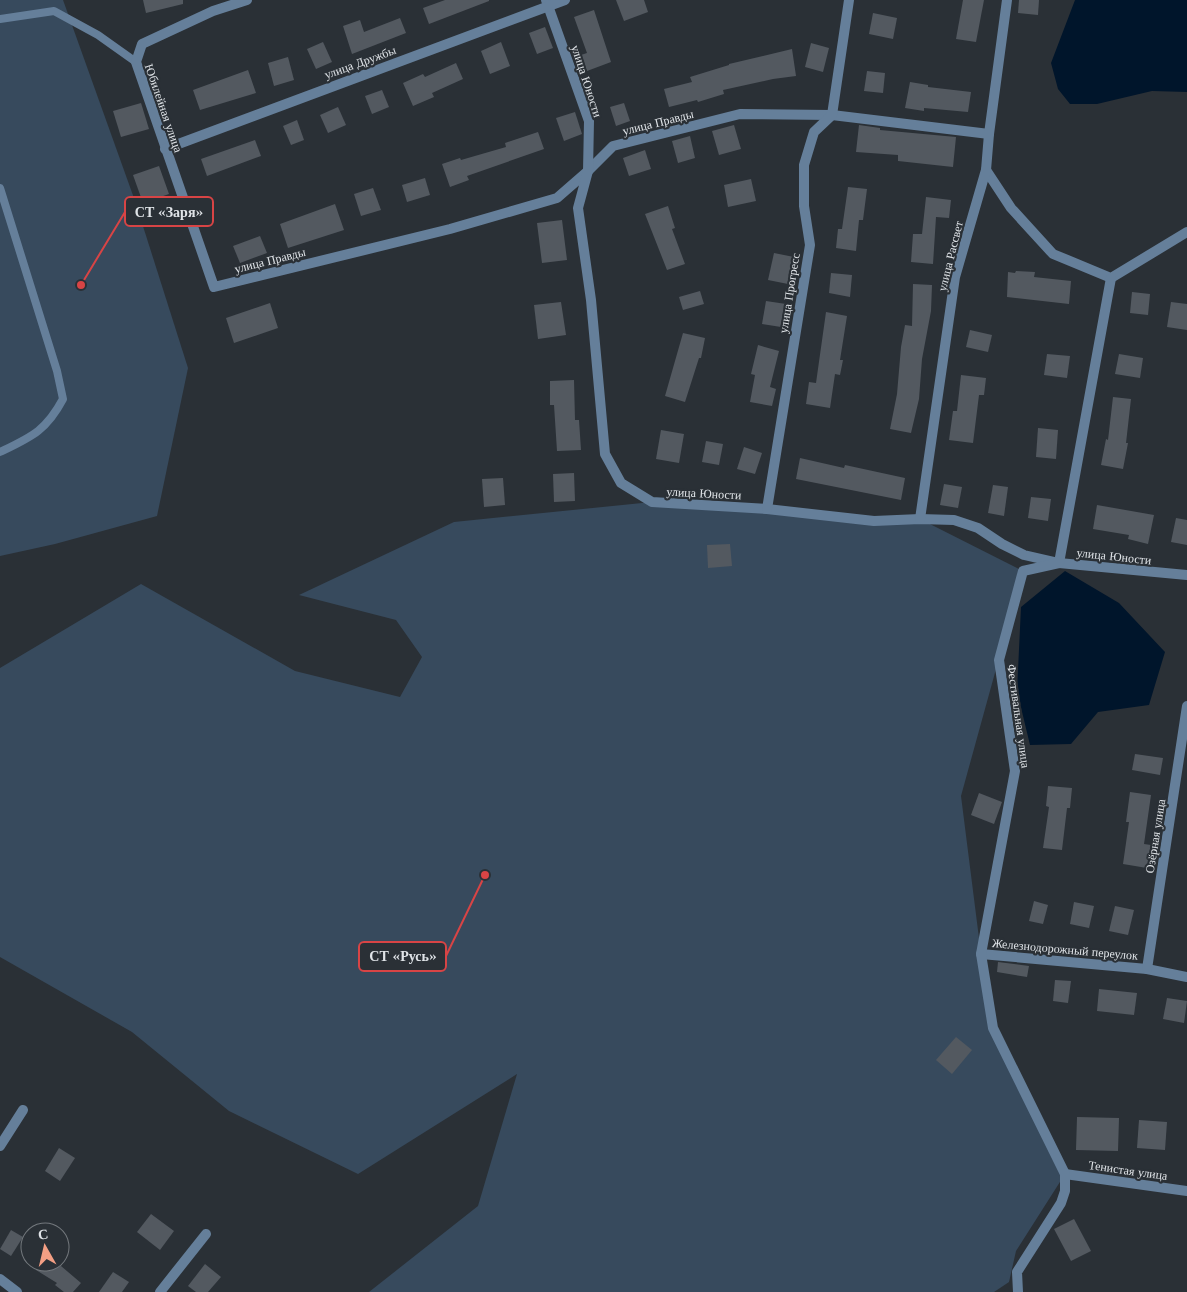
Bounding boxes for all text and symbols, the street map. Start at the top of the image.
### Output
street label: улица Дружбы [322,42,398,82]
street label: улица Юности [568,43,606,120]
street label: Юбилейная улица [142,62,186,155]
street label: улица Правды [621,106,695,138]
callout: СТ «Заря» [125,197,213,226]
text: СТ «Заря» [135,203,203,221]
street label: улица Рассвет [934,219,966,293]
street label: улица Правды [233,244,307,276]
street label: улица Прогресс [775,252,803,334]
street label: улица Юности [666,484,742,502]
street label: улица Юности [1076,545,1153,567]
street label: Фестивальная улица [1004,663,1034,770]
street label: Озёрная улица [1142,797,1168,874]
street label: Железнодорожный переулок [991,935,1139,963]
callout: СТ «Русь» [359,942,446,971]
text: СТ «Русь» [369,947,437,965]
street label: Тенистая улица [1088,1157,1169,1183]
north arrow [20,1222,70,1272]
text: С [37,1225,49,1244]

